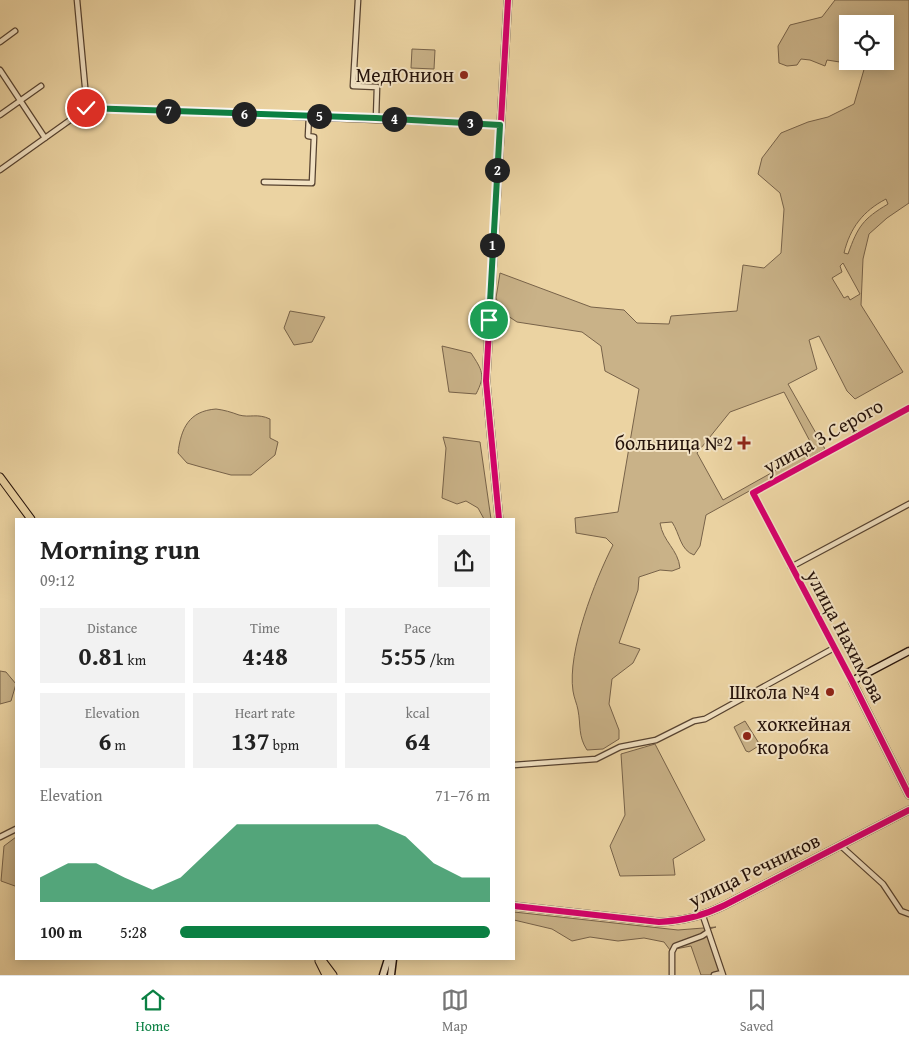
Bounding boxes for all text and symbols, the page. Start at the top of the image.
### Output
map controls [839,15,894,70]
button: locate [839,15,894,70]
place label: МедЮнион [356,60,454,89]
marker: МедЮнион [458,69,470,81]
pin [65,87,107,129]
icon: check [72,94,100,122]
pin: 7 [156,98,180,124]
text: 7 [165,101,172,121]
pin: 6 [232,102,256,126]
text: 6 [241,104,248,124]
pin: 5 [306,104,332,128]
text: 5 [316,106,323,126]
pin: 4 [382,106,406,132]
text: 4 [391,109,398,129]
pin: 3 [458,110,482,136]
text: 3 [467,113,474,133]
pin: 2 [484,158,510,182]
text: 2 [494,160,501,180]
pin: 1 [480,232,504,258]
text: 1 [489,235,496,255]
pin [468,299,510,341]
icon: arrive [475,306,503,334]
street label: улица З.Серого [756,391,888,481]
place label: больница №2 [615,428,733,457]
marker: больница №2 [737,436,751,450]
text: Morning run [40,528,200,569]
button: share [438,535,490,587]
street label: улица Нахимова [799,563,894,708]
text: 09:12 [40,568,75,592]
text: Distance [87,618,137,638]
text: Time [250,618,280,638]
text: Pace [404,618,431,638]
text: 0.81 [79,638,124,674]
text: 4:48 [242,638,288,674]
text: 5:55 [381,638,427,674]
text: km [124,650,146,670]
text: /km [427,650,455,670]
place label: Школа №4 [729,677,820,706]
marker: Школа №4 [824,686,836,698]
text: Elevation [85,703,140,723]
text: Heart rate [235,703,295,723]
text: kcal [406,703,430,723]
place label: хоккейная коробка [757,709,851,761]
text: 6 [99,723,112,759]
text: 137 [231,723,270,759]
text: 64 [405,723,431,759]
marker: хоккейная коробка [741,730,753,742]
text: m [112,735,126,755]
text: bpm [270,735,299,755]
text: Elevation [40,783,103,807]
text: 71–76 m [435,783,490,807]
street label: улица Речников [682,825,824,914]
text: 100 m [40,920,82,944]
text: 5:28 [120,920,147,944]
tab: Home [135,986,170,1036]
tab: Map [441,986,469,1036]
tab: Saved [740,986,774,1036]

